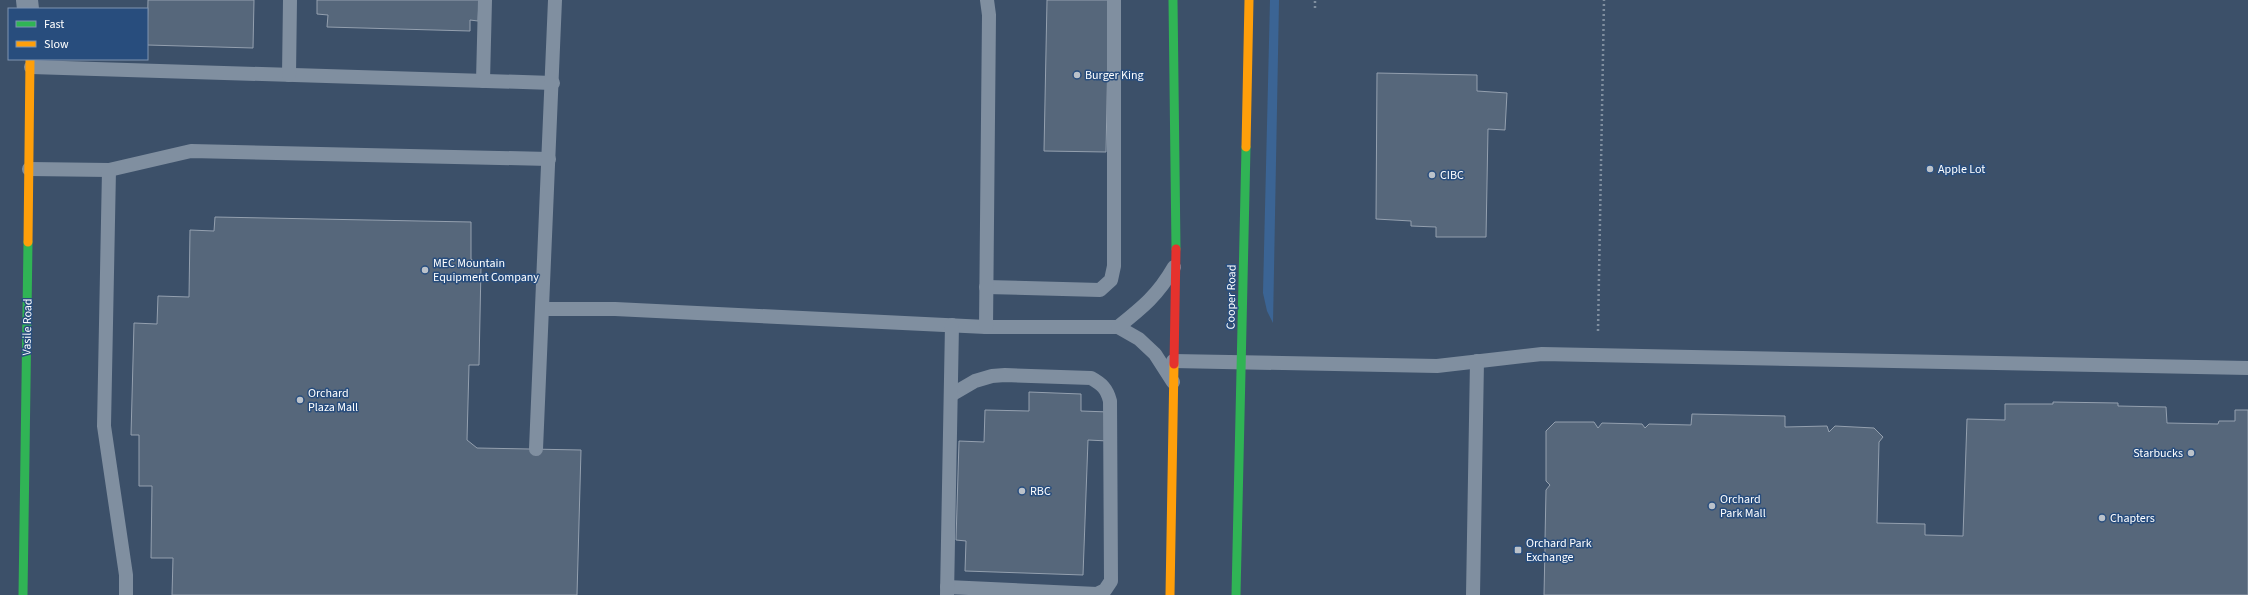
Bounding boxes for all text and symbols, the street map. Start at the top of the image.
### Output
legend [8,8,148,60]
text: Fast [44,16,64,33]
text: Slow [44,36,69,53]
place label: Burger King [1085,67,1144,84]
marker: Burger King [1072,70,1082,80]
place label: Apple Lot [1938,161,1985,178]
marker: Apple Lot [1925,164,1935,174]
place label: CIBC [1440,167,1464,184]
marker: CIBC [1427,170,1437,180]
place label: MEC Mountain Equipment Company [433,255,539,286]
street label: Cooper Road [1222,264,1241,330]
marker: MEC Mountain Equipment Company [420,265,430,275]
street label: Vasile Road [19,298,36,356]
place label: Orchard Plaza Mall [308,385,358,416]
marker: Orchard Plaza Mall [295,395,305,405]
place label: Starbucks [2133,445,2183,462]
marker: Starbucks [2186,448,2196,458]
place label: RBC [1030,483,1051,500]
marker: RBC [1017,486,1027,496]
place label: Orchard Park Mall [1720,491,1766,522]
marker: Orchard Park Mall [1707,501,1717,511]
place label: Chapters [2110,510,2155,527]
marker: Chapters [2097,513,2107,523]
place label: Orchard Park Exchange [1526,535,1592,566]
marker: Orchard Park Exchange [1513,545,1523,555]

